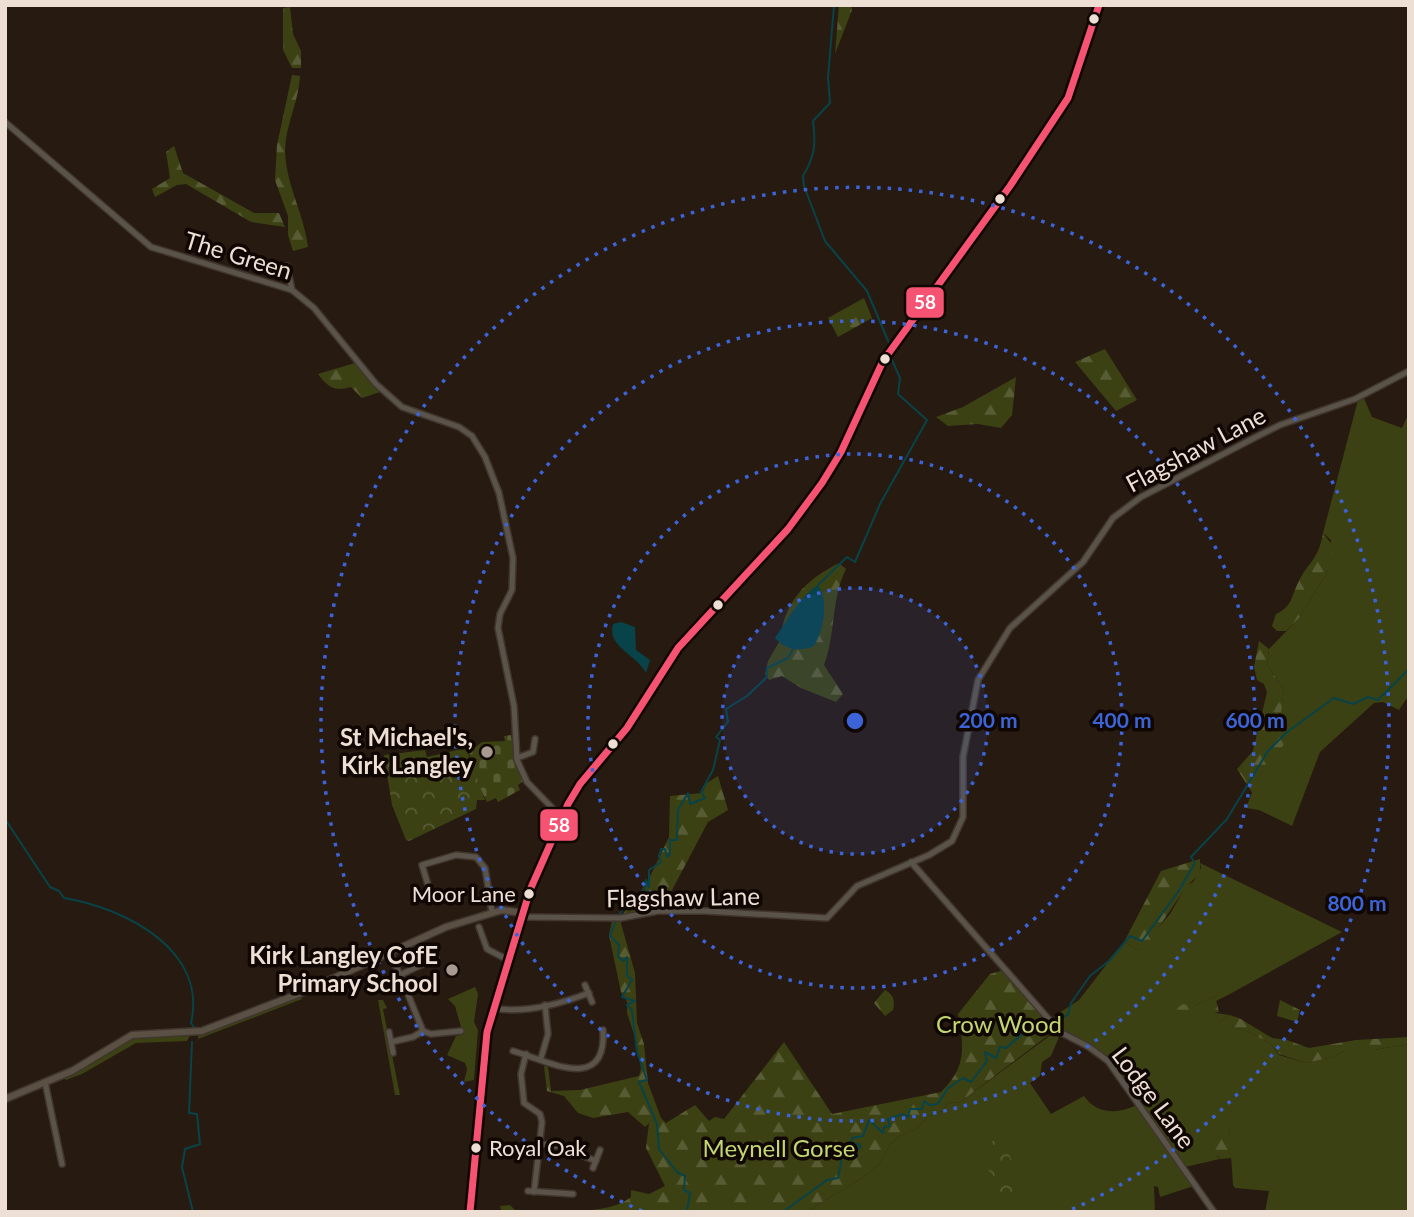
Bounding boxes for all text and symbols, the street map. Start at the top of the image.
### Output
unlabelled marker [1087,12,1101,26]
unlabelled marker [993,192,1007,206]
street label: The Green [181,225,296,285]
line badge: 58 [905,286,945,319]
text: 58 [914,290,936,313]
unlabelled marker [878,352,892,366]
street label: Flagshaw Lane [1121,400,1270,498]
unlabelled marker [711,598,725,612]
text: 200 m [958,707,1018,732]
text: 400 m [1092,707,1152,732]
text: 600 m [1225,707,1285,732]
centre of rings [843,709,867,733]
place label: St Michael's, Kirk Langley [340,722,473,779]
unlabelled marker [606,737,620,751]
marker: St Michael's, Kirk Langley [479,744,495,760]
line badge: 58 [539,808,579,842]
text: 58 [548,813,570,836]
place label: Moor Lane [412,880,516,907]
street label: Flagshaw Lane [606,881,760,912]
marker: Moor Lane [522,887,536,901]
text: 800 m [1327,890,1387,915]
place label: Kirk Langley CofE Primary School [249,940,438,997]
marker: Kirk Langley CofE Primary School [444,962,460,978]
park label: Crow Wood [936,1009,1062,1038]
street label: Lodge Lane [1107,1040,1202,1154]
park label: Meynell Gorse [703,1133,855,1162]
place label: Royal Oak [489,1134,587,1161]
marker: Royal Oak [469,1141,483,1155]

